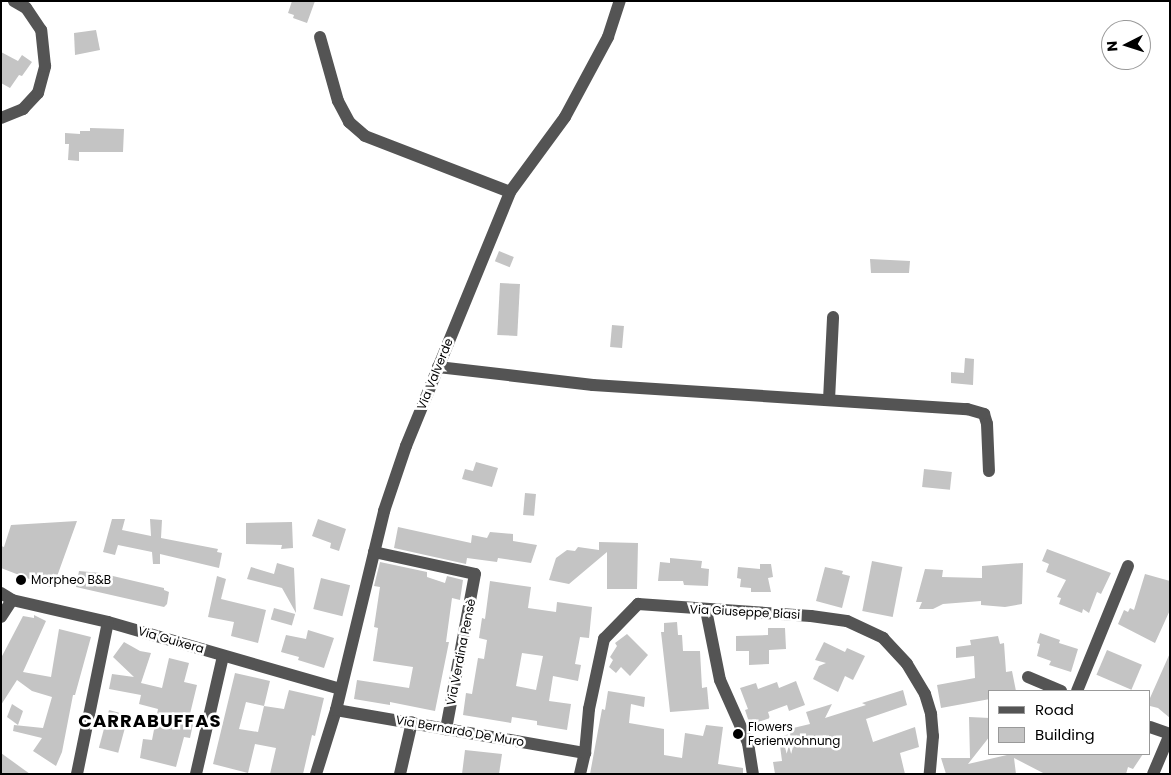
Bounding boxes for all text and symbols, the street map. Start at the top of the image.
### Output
north arrow [1101,20,1151,70]
text: N [1102,40,1122,52]
street label: Via Valverde [414,336,456,412]
place label: Morpheo B&B [31,573,111,587]
marker: Morpheo B&B [15,574,27,586]
street label: Via Verdina Pensè [444,598,478,706]
street label: Via Giuseppe Biasi [689,602,801,622]
street label: Via Guixera [136,624,206,656]
legend [988,690,1151,755]
text: Road [1035,699,1074,720]
district label: CARRABUFFAS [77,710,223,732]
street label: Via Bernardo De Muro [395,713,525,749]
place label: Flowers Ferienwohnung [748,720,840,748]
text: Building [1035,724,1095,745]
marker: Flowers Ferienwohnung [732,728,744,740]

